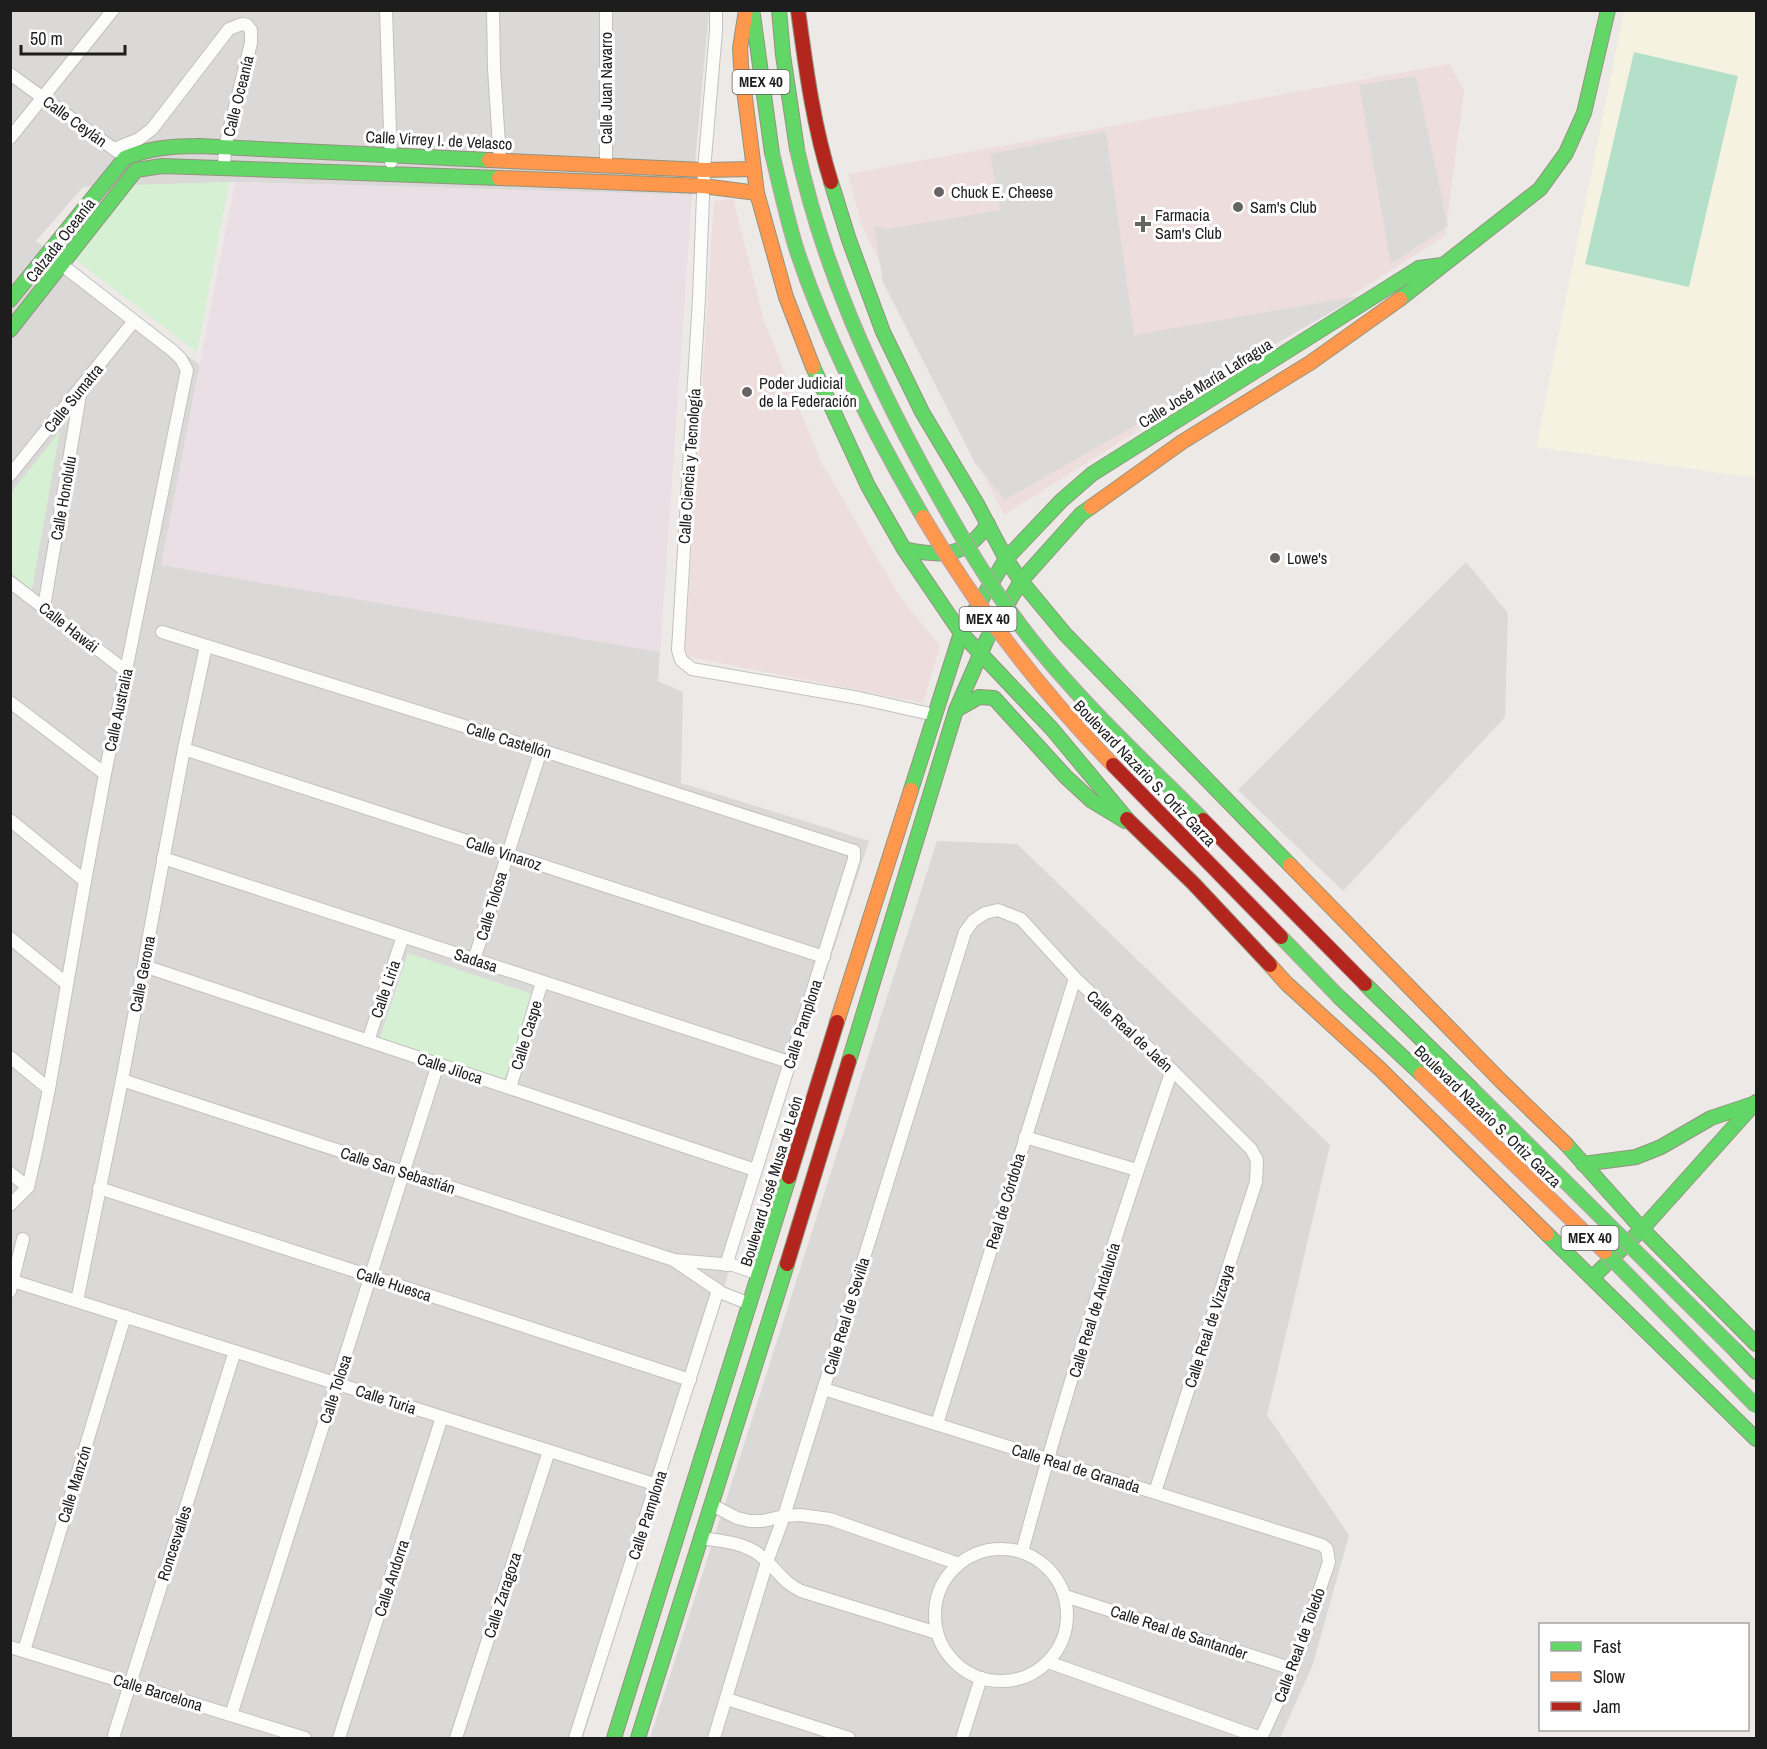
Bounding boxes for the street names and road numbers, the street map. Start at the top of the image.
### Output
street label: Calle Juan Navarro [595,32,617,144]
street label: Calle Oceanía [217,52,259,139]
road number: MEX 40 [732,70,789,94]
street label: Calle Ceylán [38,90,112,152]
street label: Calle Virrey I. de Velasco [365,125,513,155]
street label: Calzada Oceanía [20,193,100,287]
street label: Calle José María Lafragua [1134,333,1277,433]
street label: Calle Sumatra [38,358,108,437]
street label: Calle Ciencia y Tecnología [673,387,705,544]
street label: Calle Honolulu [45,454,81,542]
street label: Calle Hawái [34,597,104,657]
road number: MEX 40 [960,607,1016,631]
street label: Calle Australia [98,666,138,754]
street label: Boulevard Nazario S. Ortiz Garza [1069,695,1222,852]
street label: Calle Castellón [464,717,554,763]
street label: Calle Vinaroz [463,830,545,876]
street label: Calle Tolosa [470,868,512,943]
street label: Calle Gerona [124,933,160,1014]
street label: Sadasa [451,943,501,978]
street label: Calle Liria [365,956,405,1021]
street label: Calle Pamplona [777,976,827,1071]
street label: Calle Real de Jaén [1082,985,1178,1077]
street label: Calle Caspe [505,998,547,1072]
street label: Boulevard Nazario S. Ortiz Garza [1410,1040,1567,1193]
street label: Calle Jiloca [414,1047,486,1089]
street label: Boulevard José Musa de León [735,1093,807,1269]
street label: Calle San Sebastián [338,1141,458,1199]
street label: Real de Córdoba [980,1150,1030,1252]
road number: MEX 40 [1562,1226,1618,1250]
street label: Calle Real de Andalucía [1063,1239,1125,1380]
street label: Calle Real de Sevilla [818,1254,875,1377]
street label: Calle Huesca [353,1261,435,1307]
street label: Calle Real de Vizcaya [1179,1261,1240,1391]
street label: Calle Tolosa [314,1351,357,1426]
street label: Calle Turia [353,1379,420,1419]
street label: Calle Real de Granada [1009,1438,1144,1498]
street label: Calle Manzón [52,1442,96,1526]
street label: Calle Pamplona [622,1467,672,1562]
street label: Roncesvalles [151,1502,197,1584]
street label: Calle Andorra [368,1536,414,1619]
street label: Calle Zaragoza [478,1549,526,1641]
street label: Calle Real de Toledo [1268,1584,1330,1706]
street label: Calle Real de Santander [1108,1599,1251,1665]
street label: Calle Barcelona [111,1668,206,1716]

